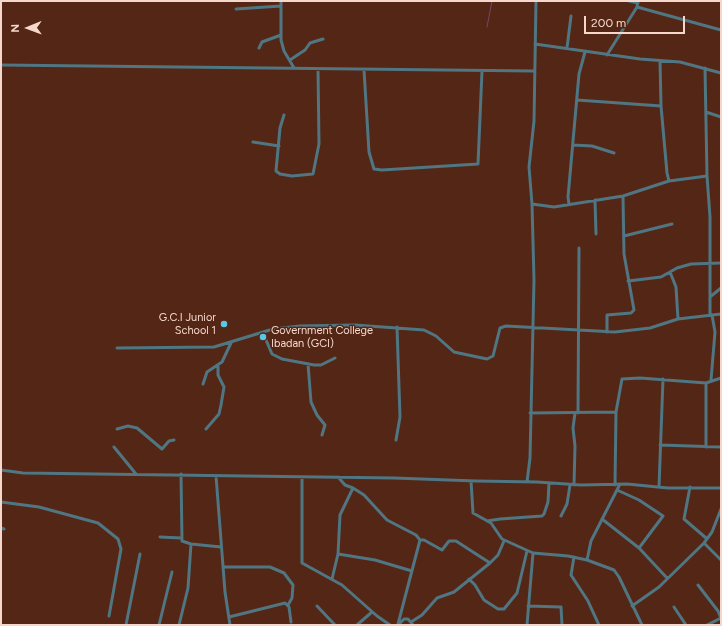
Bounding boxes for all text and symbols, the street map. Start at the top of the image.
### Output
north arrow [8,8,48,48]
scale bar [586,8,687,34]
text: 200 m [591,16,626,30]
text: N [9,24,22,33]
place label: G.C.I Junior School 1 [159,311,216,337]
marker: G.C.I Junior School 1 [219,319,229,329]
place label: Government College Ibadan (GCI) [271,324,373,350]
marker: Government College Ibadan (GCI) [258,332,268,342]

